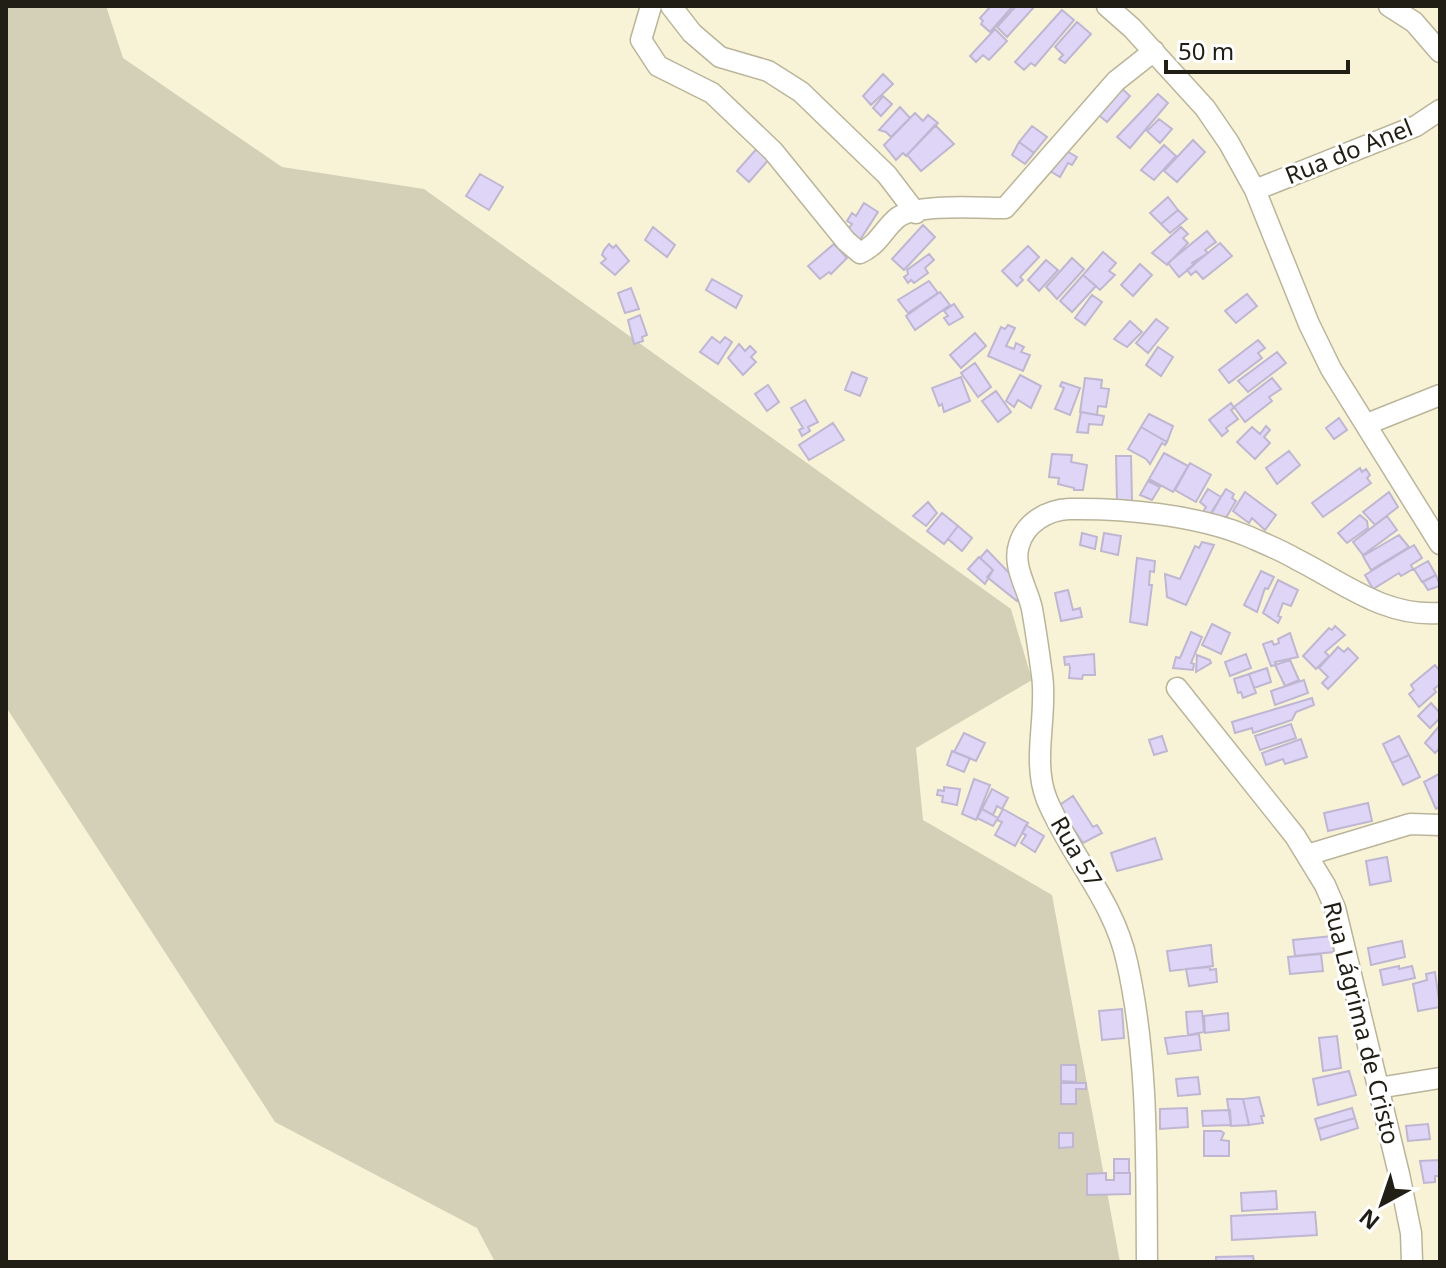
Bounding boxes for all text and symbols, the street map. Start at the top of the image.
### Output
scale bar [1166,24,1348,74]
text: 50 m [1178,34,1234,67]
street label: Rua do Anel [1280,110,1417,191]
street label: Rua 57 [1044,810,1111,893]
street label: Rua Lágrima de Cristo [1316,898,1409,1147]
north arrow [1342,1164,1422,1244]
text: N [1352,1203,1385,1237]

